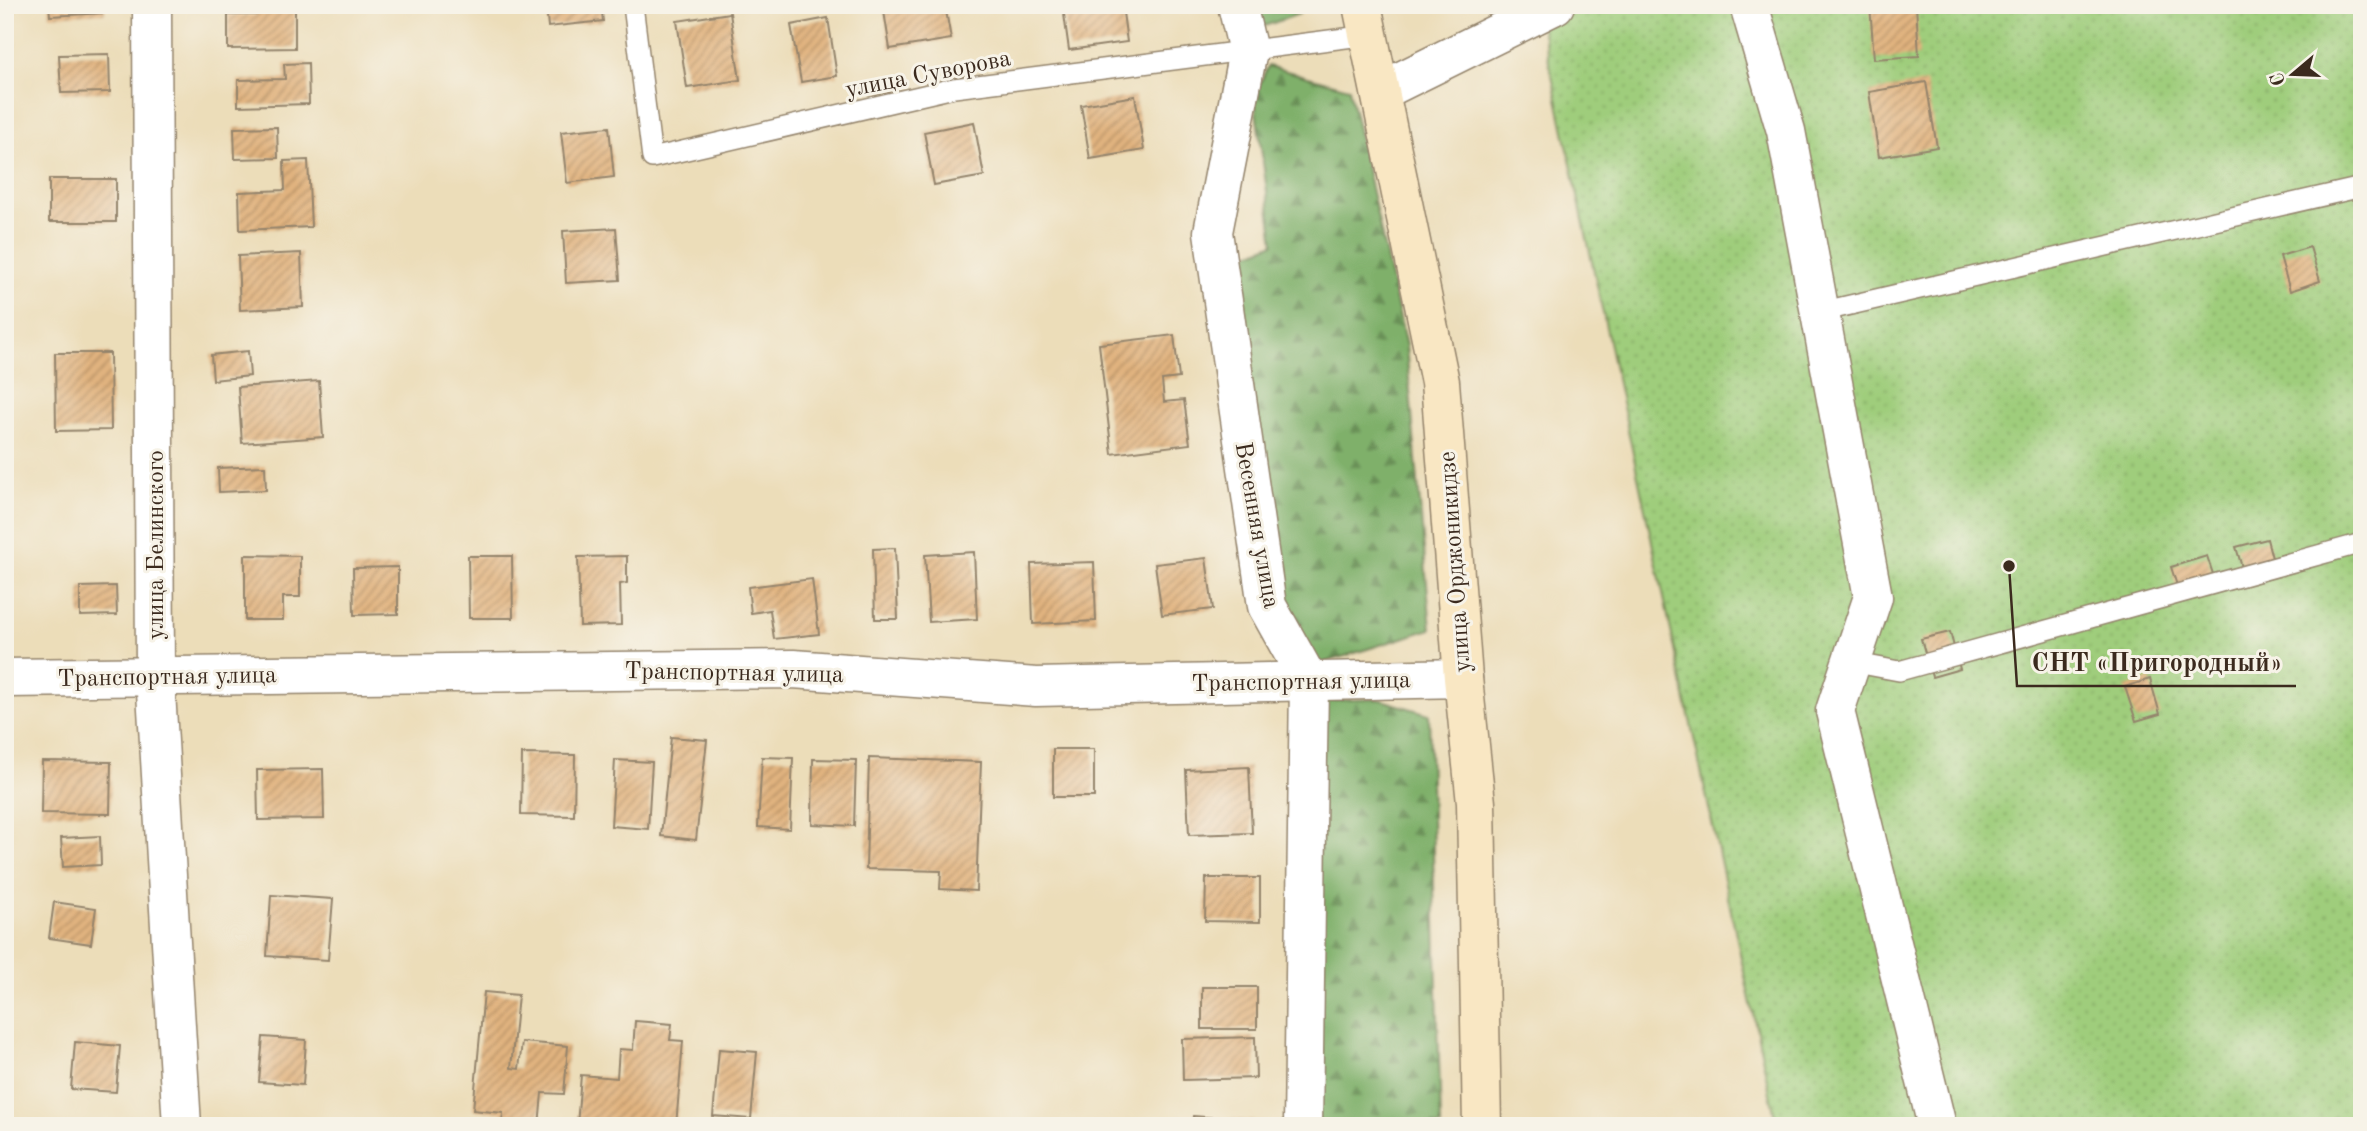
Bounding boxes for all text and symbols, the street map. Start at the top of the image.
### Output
north arrow [2258,38,2328,108]
street label: улица Суворова [844,47,1013,103]
text: С [2268,70,2290,88]
street label: Весенняя улица [1230,440,1283,611]
street label: улица Белинского [145,450,169,640]
street label: улица Орджоникидзе [1436,450,1476,673]
callout: СНТ «Пригородный» [2017,639,2296,686]
text: СНТ «Пригородный» [2032,651,2282,677]
street label: Транспортная улица [624,660,844,688]
street label: Транспортная улица [57,664,277,692]
street label: Транспортная улица [1191,669,1411,697]

